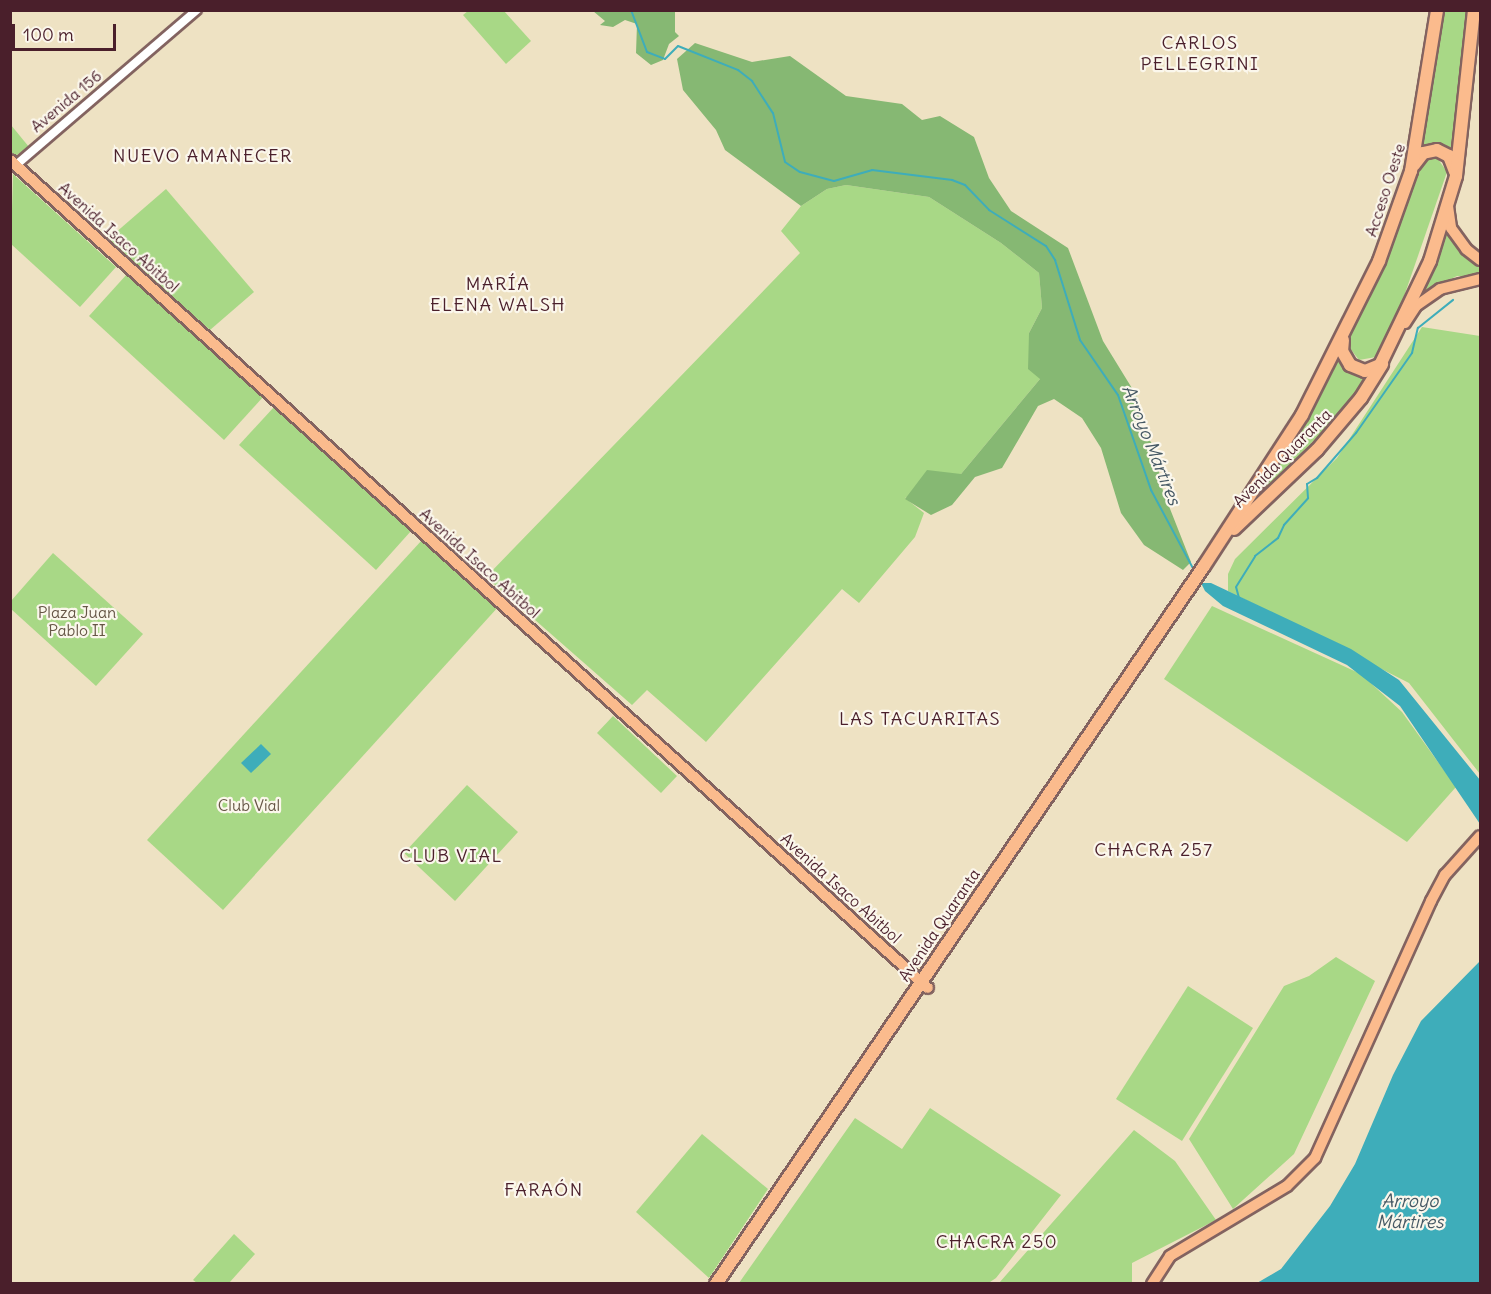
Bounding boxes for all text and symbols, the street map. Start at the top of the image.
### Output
scale bar [15,12,118,50]
text: 100 m [23,23,74,46]
district label: CARLOS PELLEGRINI [1141,33,1259,76]
street label: Avenida 156 [27,66,105,136]
street label: Acceso Oeste [1361,141,1409,239]
district label: NUEVO AMANECER [113,145,293,167]
street label: Avenida Isaco Abitbol [55,178,183,296]
district label: MARÍA ELENA WALSH [430,274,566,316]
water label: Arroyo Mártires [1117,382,1185,508]
street label: Avenida Quaranta [1229,405,1335,511]
street label: Avenida Isaco Abitbol [416,504,544,622]
park label: Plaza Juan Pablo II [38,602,116,640]
district label: LAS TACUARITAS [839,708,1001,730]
park label: Club Vial [218,795,280,815]
street label: Avenida Isaco Abitbol [777,829,905,947]
district label: CHACRA 257 [1094,839,1214,861]
district label: CLUB VIAL [399,845,503,867]
street label: Avenida Quaranta [894,865,984,985]
district label: FARAÓN [504,1179,584,1201]
water label: Arroyo Mártires [1377,1191,1443,1234]
district label: CHACRA 250 [936,1231,1058,1253]

